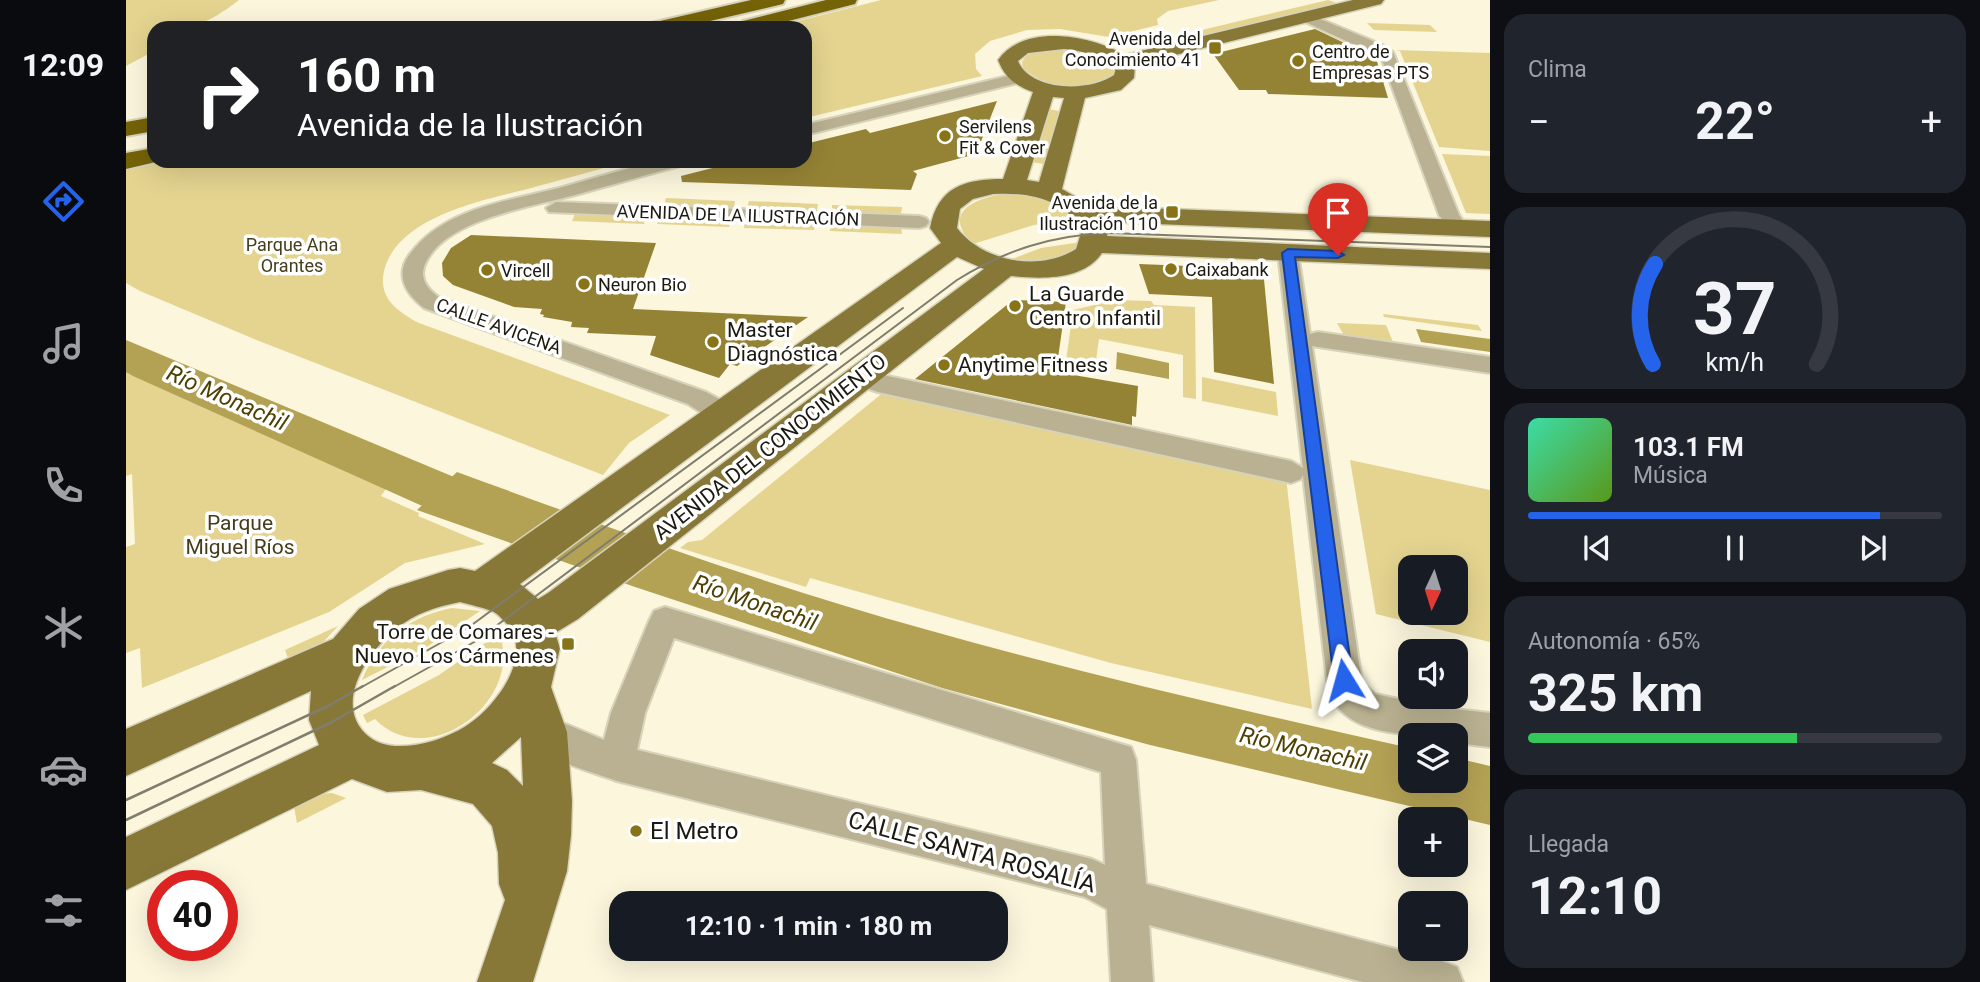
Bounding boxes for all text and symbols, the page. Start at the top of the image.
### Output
place label: Avenida del Conocimiento 41 [1065,28,1201,70]
marker: Avenida del Conocimiento 41 [1207,40,1223,56]
place label: Centro de Empresas PTS [1312,41,1429,83]
text: 12:09 [22,46,104,84]
text: 160 m [297,47,436,104]
icon: right [182,49,273,140]
marker: Centro de Empresas PTS [1290,53,1306,69]
text: Clima [1528,56,1587,83]
text: 22° [1695,91,1775,152]
text: − [1528,100,1550,144]
text: + [1920,100,1942,144]
text: Avenida de la Ilustración [297,106,643,144]
place label: Servilens Fit & Cover [959,116,1045,158]
marker: Servilens Fit & Cover [937,128,953,144]
icon: directions [39,177,88,226]
pin [1308,183,1368,255]
place label: Avenida de la Ilustración 110 [1039,192,1158,234]
icon: arrive [1319,194,1357,232]
street label: AVENIDA DE LA ILUSTRACIÓN [616,200,860,230]
marker: Avenida de la Ilustración 110 [1164,204,1180,220]
park label: Parque Ana Orantes [246,234,338,276]
place label: Caixabank [1185,259,1269,280]
place label: Vircell [501,260,551,281]
marker: Caixabank [1163,261,1179,277]
marker: Vircell [479,262,495,278]
text: 37 [1693,266,1777,352]
place label: Neuron Bio [598,274,687,295]
marker: Neuron Bio [576,276,592,292]
place label: La Guarde Centro Infantil [1029,282,1161,330]
street label: CALLE AVICENA [434,294,565,358]
marker: La Guarde Centro Infantil [1007,298,1023,314]
place label: Master Diagnóstica [727,318,838,366]
icon: music [39,319,88,368]
marker: Master Diagnóstica [705,334,721,350]
text: km/h [1706,348,1764,377]
street label: AVENIDA DEL CONOCIMIENTO [649,349,891,545]
place label: Anytime Fitness [958,353,1108,377]
marker: Anytime Fitness [936,357,952,373]
water label: Río Monachil [163,359,292,437]
text: 103.1 FM [1633,432,1744,462]
icon: phone [39,461,88,510]
text: Música [1633,462,1708,489]
park label: Parque Miguel Ríos [185,511,295,559]
icon: previous [1578,529,1616,567]
icon: pause [1716,529,1754,567]
icon: next [1854,529,1892,567]
north arrow [1398,555,1468,625]
map controls [1398,555,1468,961]
water label: Río Monachil [690,569,821,637]
icon: climate [39,603,88,652]
place label: Torre de Comares - Nuevo Los Cármenes [355,620,554,668]
text: Autonomía · 65% [1528,628,1700,655]
marker: Torre de Comares - Nuevo Los Cármenes [560,636,576,652]
button: sound [1398,639,1468,709]
position arrow [1307,643,1381,717]
text: 325 km [1528,663,1703,724]
water label: Río Monachil [1237,721,1369,777]
button: layers [1398,723,1468,793]
icon: car [39,745,88,794]
street label: CALLE SANTA ROSALÍA [845,805,1099,899]
button: + [1398,807,1468,877]
place label: El Metro [650,817,739,845]
marker: El Metro [628,823,644,839]
text: Llegada [1528,831,1609,858]
text: 12:10 [1528,866,1662,927]
speed limit sign: 40 [147,870,238,961]
icon: filters [39,886,88,935]
button: − [1398,891,1468,961]
text: 12:10 · 1 min · 180 m [685,911,932,941]

